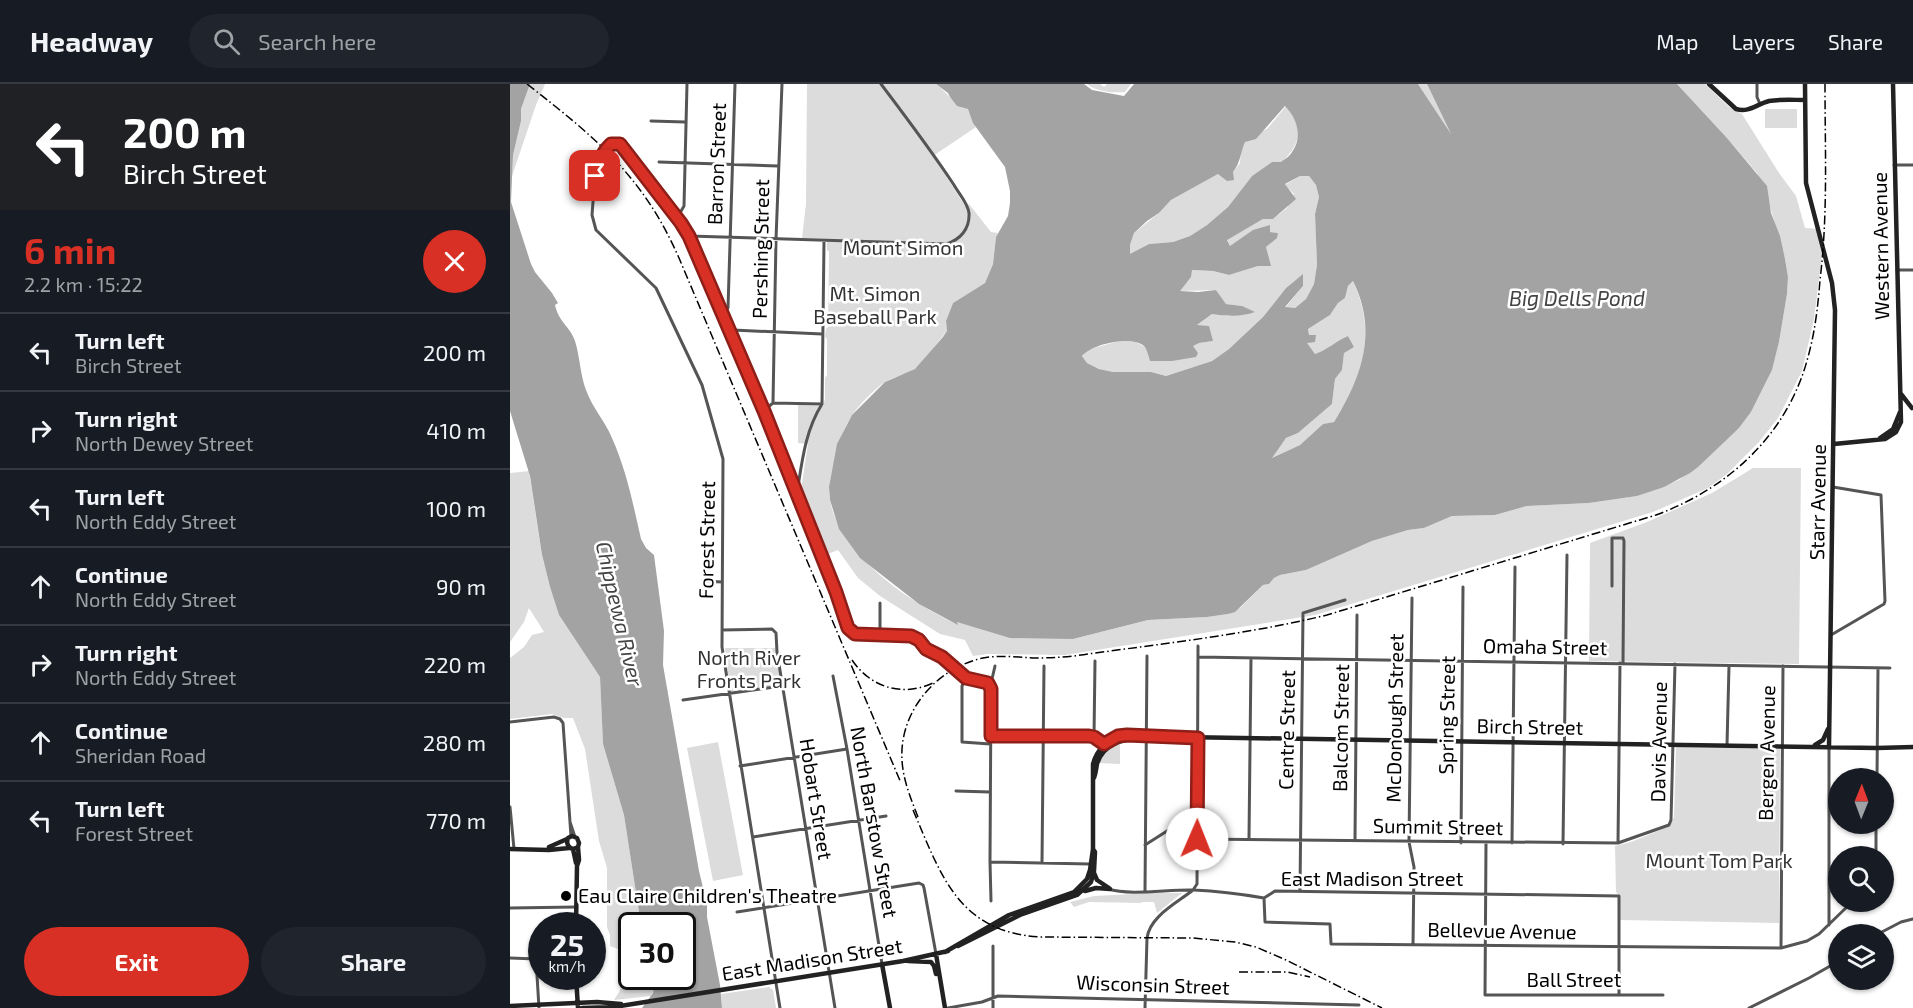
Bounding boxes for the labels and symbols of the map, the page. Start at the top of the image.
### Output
street label: Barron Street [702,102,730,225]
pin [569,150,620,201]
street label: Western Avenue [1867,172,1893,320]
street label: Pershing Street [747,178,773,319]
park label: Mount Simon [843,235,963,259]
park label: Mt. Simon Baseball Park [813,281,937,328]
water label: Big Dells Pond [1509,285,1645,310]
street label: Starr Avenue [1804,444,1830,560]
street label: Forest Street [693,480,719,599]
water label: Chippewa River [592,539,649,689]
street label: McDonough Street [1381,633,1407,803]
street label: Omaha Street [1483,633,1608,659]
park label: North River Fronts Park [697,645,801,692]
street label: Spring Street [1433,655,1459,774]
street label: Balcom Street [1327,663,1353,792]
street label: Centre Street [1273,669,1299,790]
street label: Davis Avenue [1645,681,1671,803]
street label: Bergen Avenue [1753,685,1779,821]
street label: Birch Street [1477,713,1584,739]
street label: North Barstow Street [846,724,904,920]
street label: Hobart Street [796,736,839,862]
north arrow [1828,768,1894,834]
position arrow [1165,807,1229,871]
street label: Summit Street [1373,813,1504,839]
park label: Mount Tom Park [1645,848,1793,872]
street label: East Madison Street [1281,866,1464,890]
place label: Eau Claire Children's Theatre [578,883,837,907]
marker: Eau Claire Children's Theatre [559,889,573,903]
speed limit sign: 30 [618,912,696,990]
street label: Bellevue Avenue [1427,917,1577,943]
street label: East Madison Street [720,933,904,985]
street label: Ball Street [1527,967,1622,991]
street label: Wisconsin Street [1076,969,1231,999]

